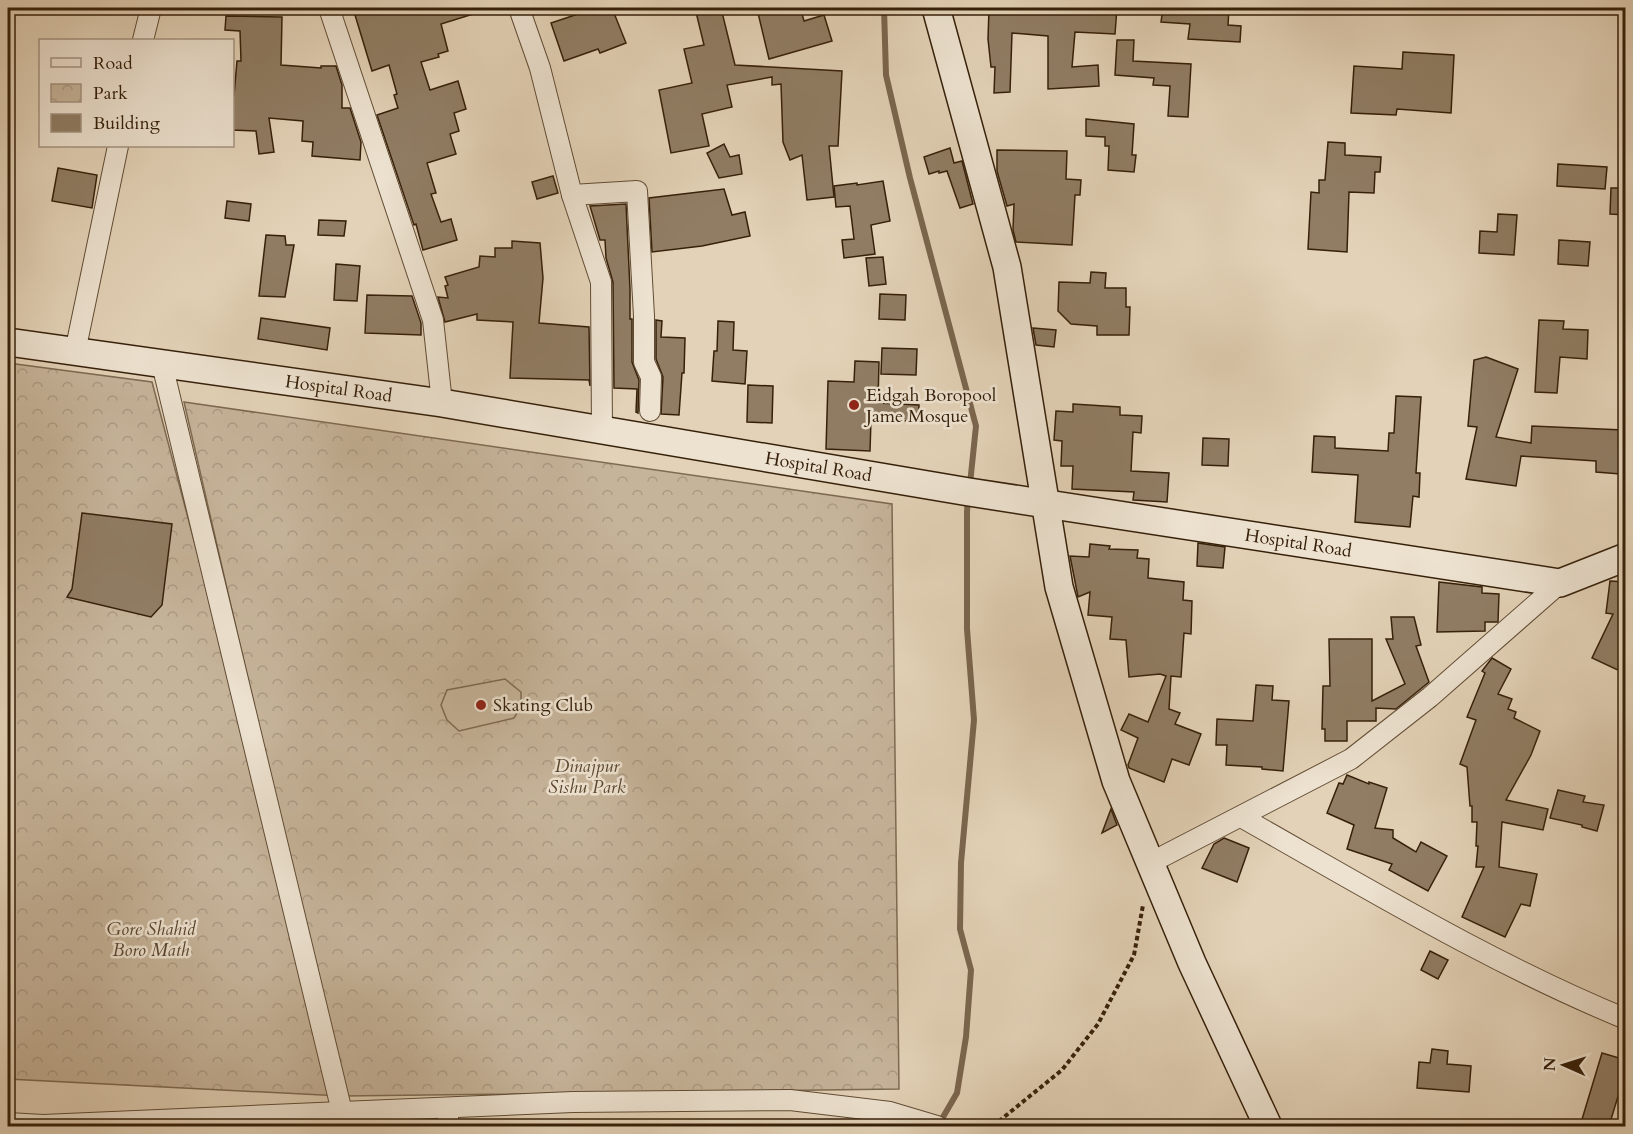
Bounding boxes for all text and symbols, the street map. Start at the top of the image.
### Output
legend [39,39,234,147]
text: Road [93,51,133,76]
text: Park [93,81,128,106]
text: Building [93,111,161,136]
street label: Hospital Road [284,369,394,408]
place label: Eidgah Boropool Jame Mosque [863,383,997,429]
marker: Eidgah Boropool Jame Mosque [847,398,861,412]
street label: Hospital Road [763,445,874,488]
street label: Hospital Road [1243,522,1354,563]
place label: Skating Club [493,693,593,718]
marker: Skating Club [474,698,488,712]
park label: Dinajpur Sishu Park [548,754,626,800]
park label: Gore Shahid Boro Math [107,917,197,963]
north arrow [1534,1035,1594,1095]
text: N [1539,1057,1561,1072]

